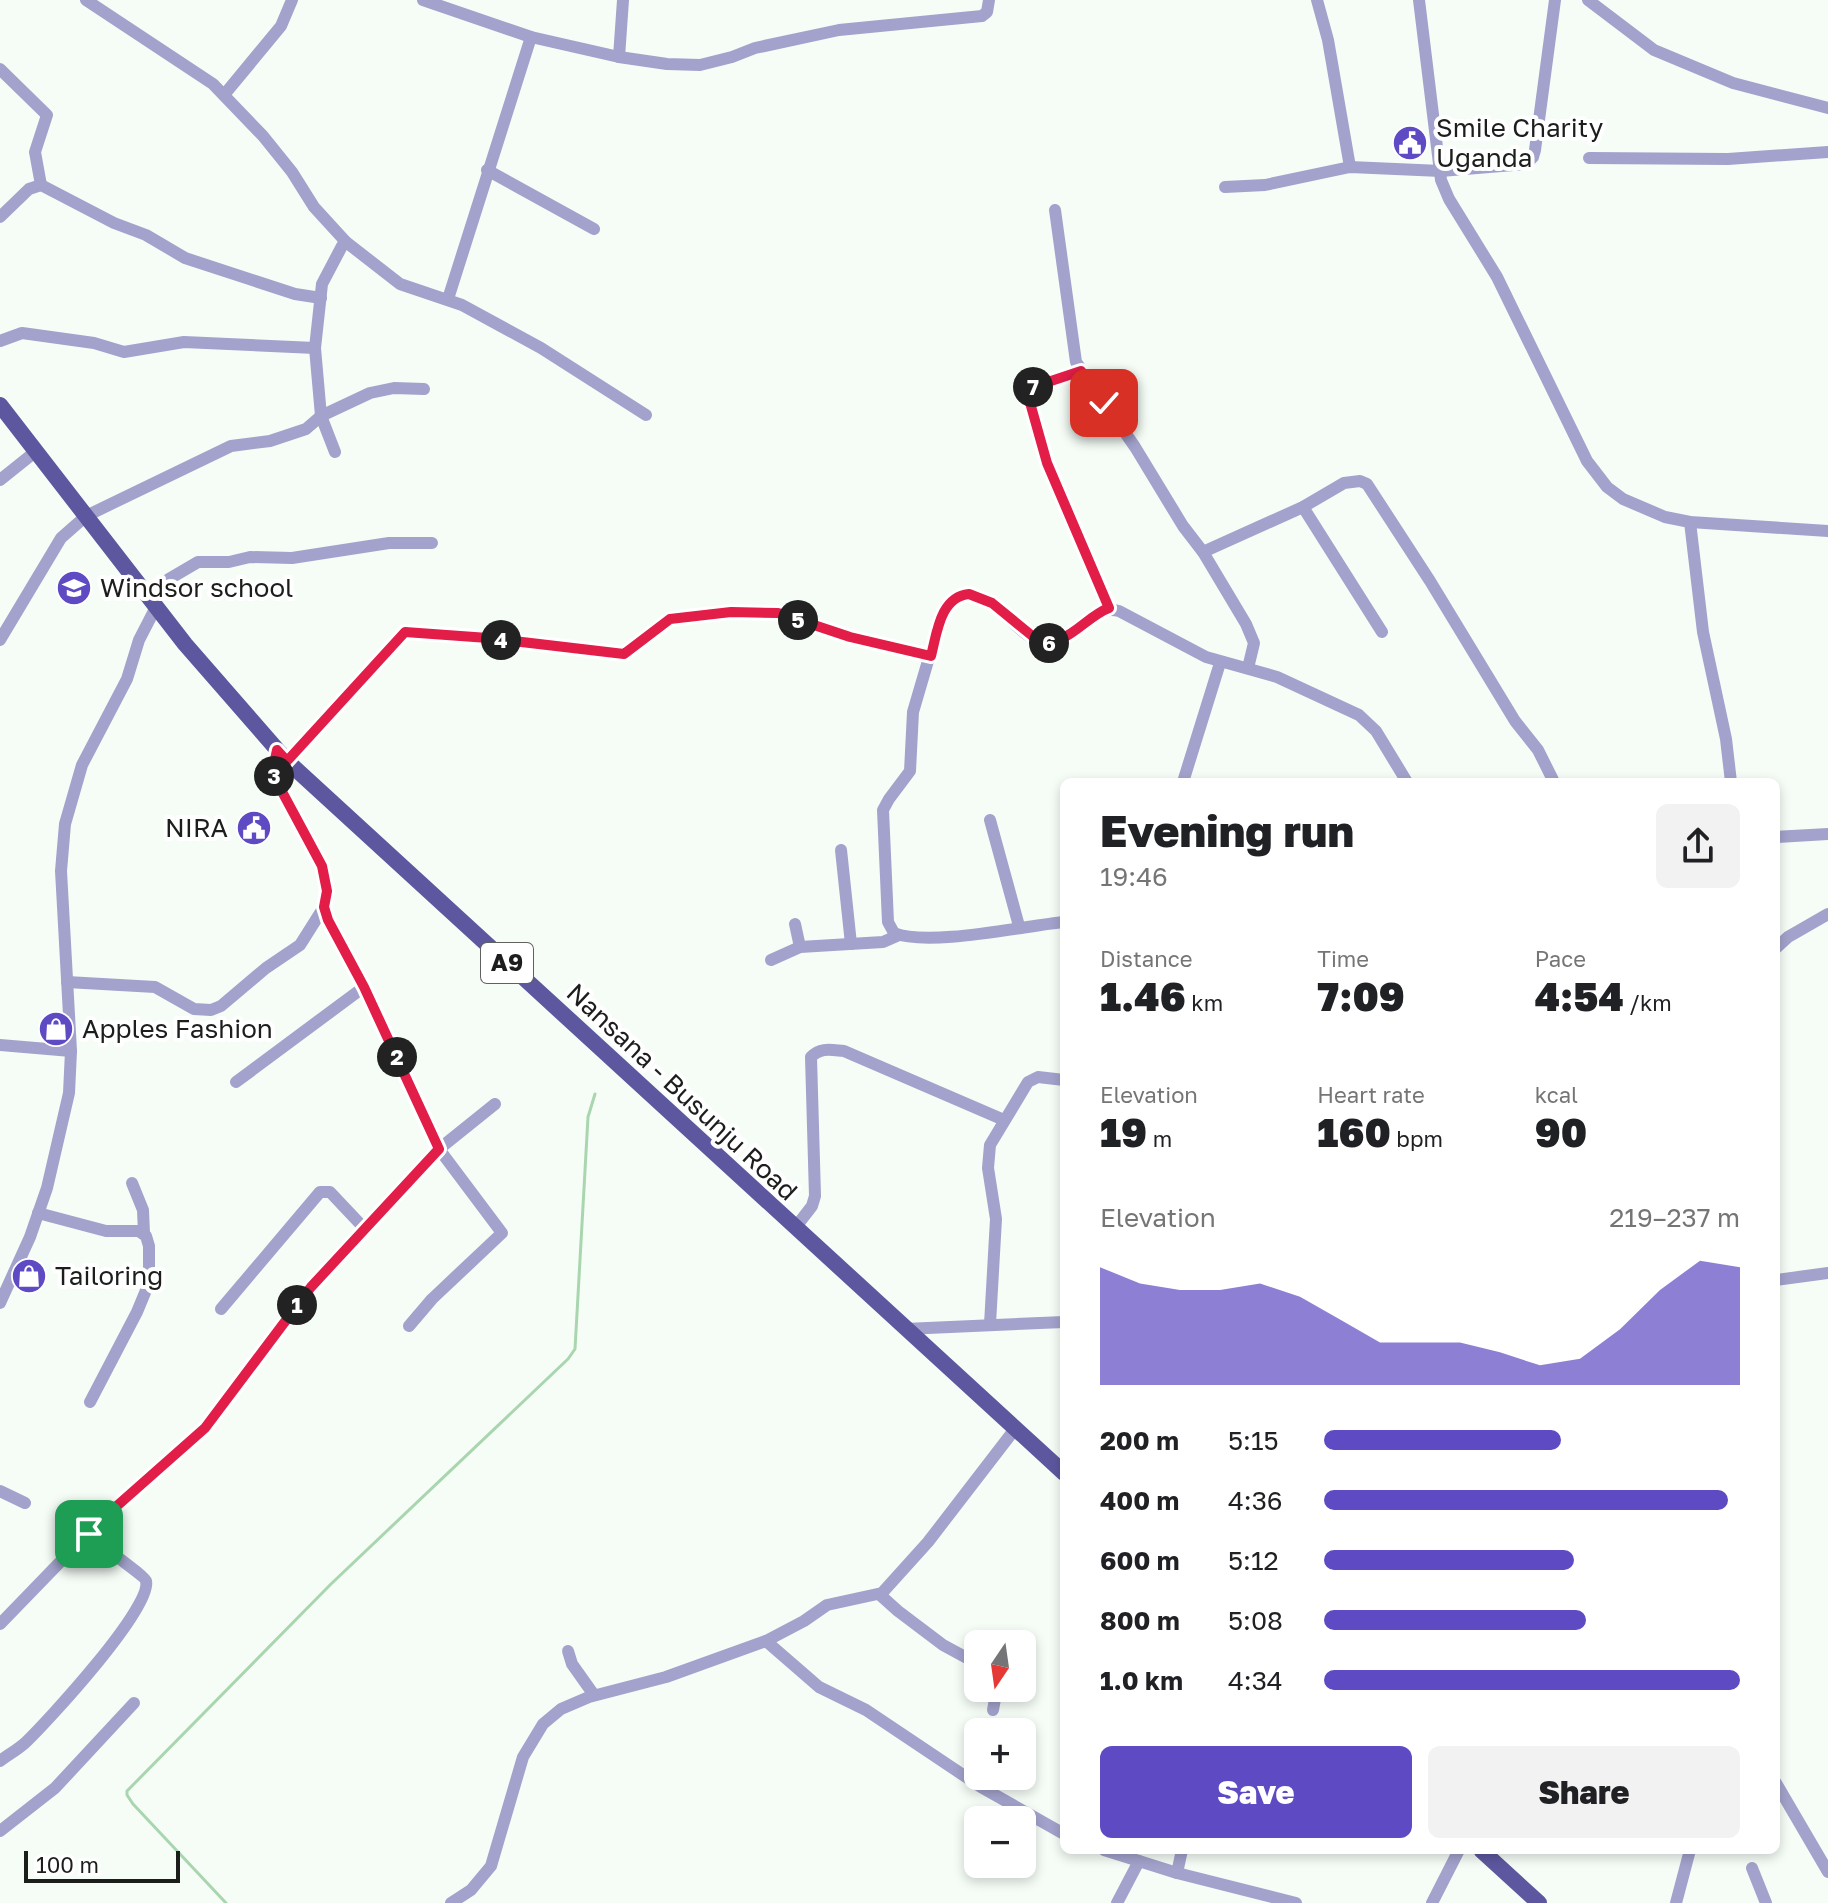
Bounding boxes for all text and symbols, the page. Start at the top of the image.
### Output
place label: Smile Charity Uganda [1436,112,1604,173]
public building icon: Smile Charity Uganda [1391,124,1429,162]
pin: 7 [1013,367,1053,407]
pin [1070,369,1138,437]
text: 7 [1027,373,1039,400]
icon: check [1082,381,1126,425]
school or university icon: Windsor school [55,569,93,607]
place label: Windsor school [100,572,293,603]
pin: 5 [778,600,818,640]
text: 5 [791,606,805,633]
pin: 4 [481,620,521,660]
pin: 6 [1029,623,1069,663]
text: 4 [494,626,508,653]
text: 6 [1042,629,1056,656]
pin: 3 [254,756,294,796]
text: 3 [267,762,281,789]
text: Evening run [1100,804,1354,857]
button: share [1656,804,1740,888]
public building icon: NIRA [235,809,273,847]
place label: NIRA [165,812,228,843]
text: 19:46 [1100,861,1168,892]
road number: A9 [481,943,533,983]
text: Distance [1100,945,1192,972]
text: Time [1317,945,1369,972]
text: Pace [1535,945,1586,972]
text: 1.46 [1100,972,1186,1020]
text: 7:09 [1317,972,1405,1020]
text: 4:54 [1535,972,1624,1020]
street label: Nansana - Busunju Road [561,977,804,1207]
text: km [1186,989,1223,1016]
text: /km [1624,989,1672,1016]
shop icon: Apples Fashion [37,1010,75,1048]
place label: Apples Fashion [82,1013,273,1044]
pin: 2 [377,1037,417,1077]
text: 2 [390,1043,404,1070]
text: Elevation [1100,1081,1198,1108]
text: Heart rate [1317,1081,1425,1108]
text: kcal [1535,1081,1578,1108]
text: 19 [1100,1108,1147,1156]
text: 160 [1317,1108,1391,1156]
text: 90 [1535,1108,1587,1156]
text: m [1147,1125,1172,1152]
text: bpm [1391,1125,1443,1152]
text: Elevation [1100,1202,1216,1233]
text: 219–237 m [1609,1202,1740,1233]
shop icon: Tailoring [10,1257,48,1295]
place label: Tailoring [55,1260,163,1291]
pin: 1 [277,1285,317,1325]
text: 1 [291,1291,303,1318]
text: 200 m [1100,1425,1179,1456]
text: 5:15 [1228,1425,1279,1456]
text: 400 m [1100,1485,1179,1516]
text: 4:36 [1228,1485,1283,1516]
pin [55,1500,123,1568]
icon: arrive [67,1512,111,1556]
text: 600 m [1100,1545,1180,1576]
text: 5:12 [1228,1545,1279,1576]
text: 800 m [1100,1605,1180,1636]
text: 5:08 [1228,1605,1283,1636]
north arrow [964,1630,1036,1702]
map controls [964,1630,1036,1878]
text: 1.0 km [1100,1665,1183,1696]
text: 4:34 [1228,1665,1283,1696]
button: + [964,1718,1036,1790]
button: Save [1100,1746,1412,1838]
button: Share [1428,1746,1740,1838]
button: − [964,1806,1036,1878]
scale bar [24,1847,180,1883]
text: 100 m [36,1851,99,1878]

